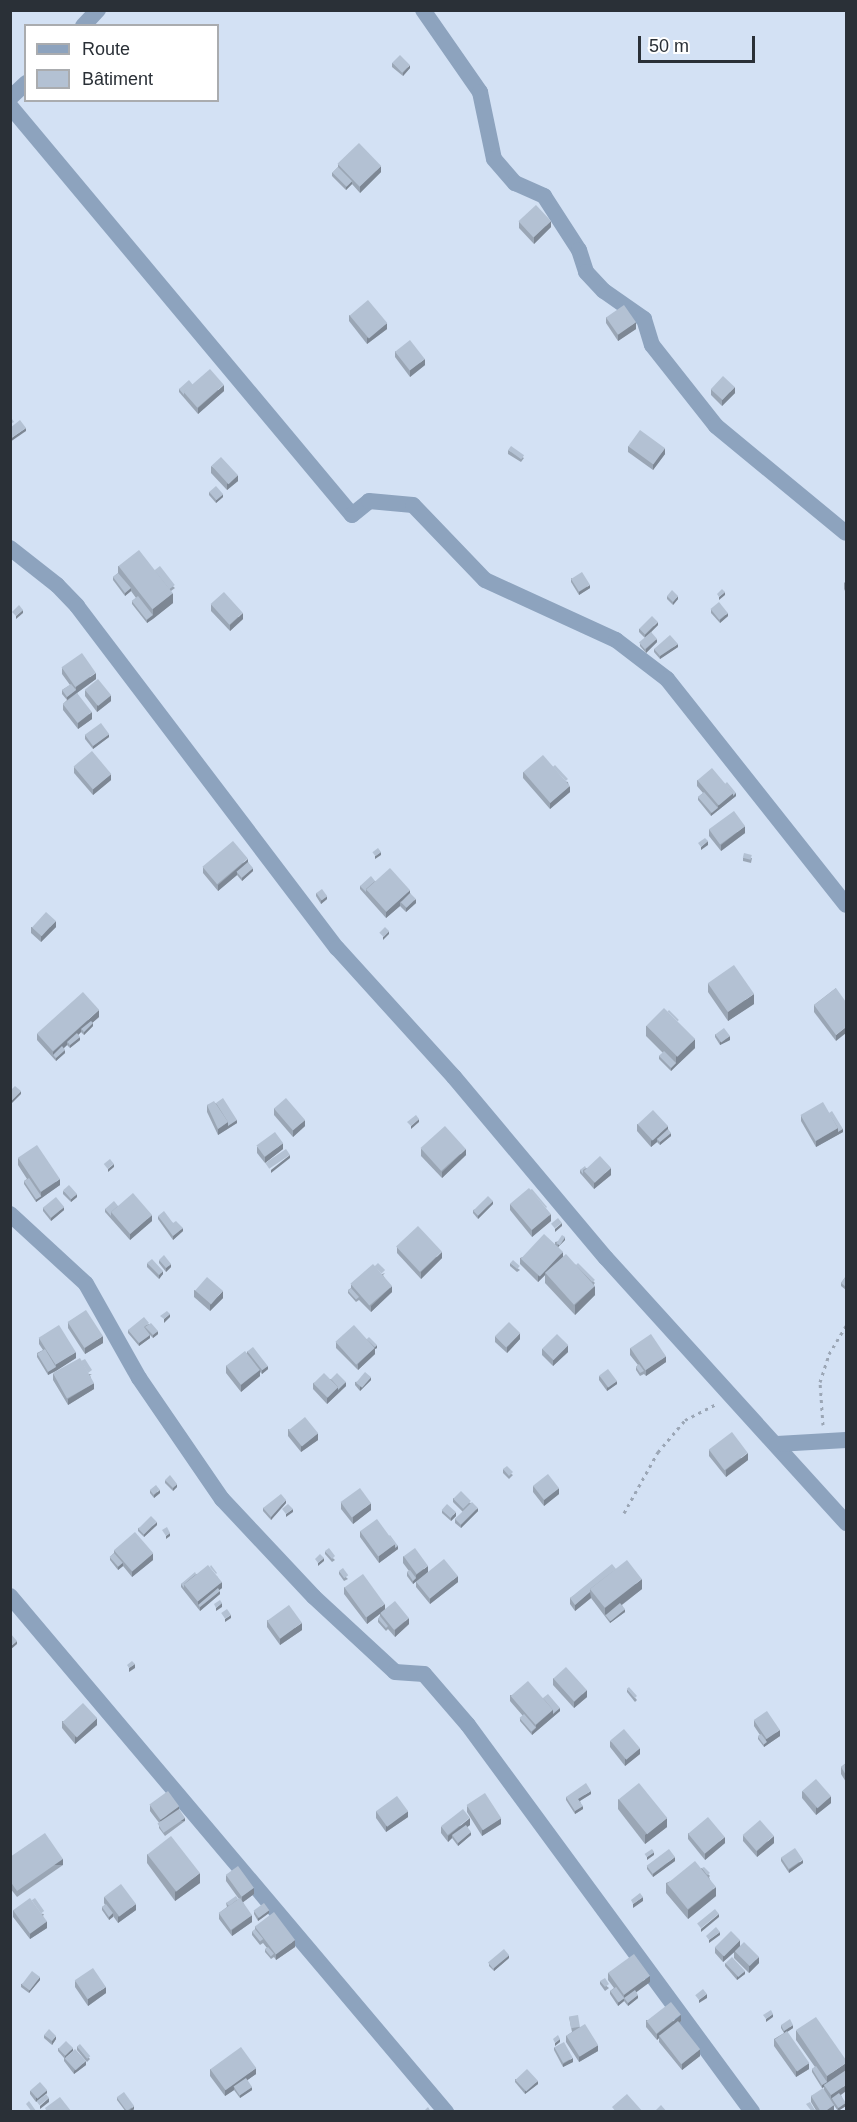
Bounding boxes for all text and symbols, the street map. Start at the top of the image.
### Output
legend [24,24,219,102]
scale bar [641,24,758,62]
text: 50 m [649,36,689,56]
text: Route [82,39,130,59]
text: Bâtiment [82,69,153,89]

